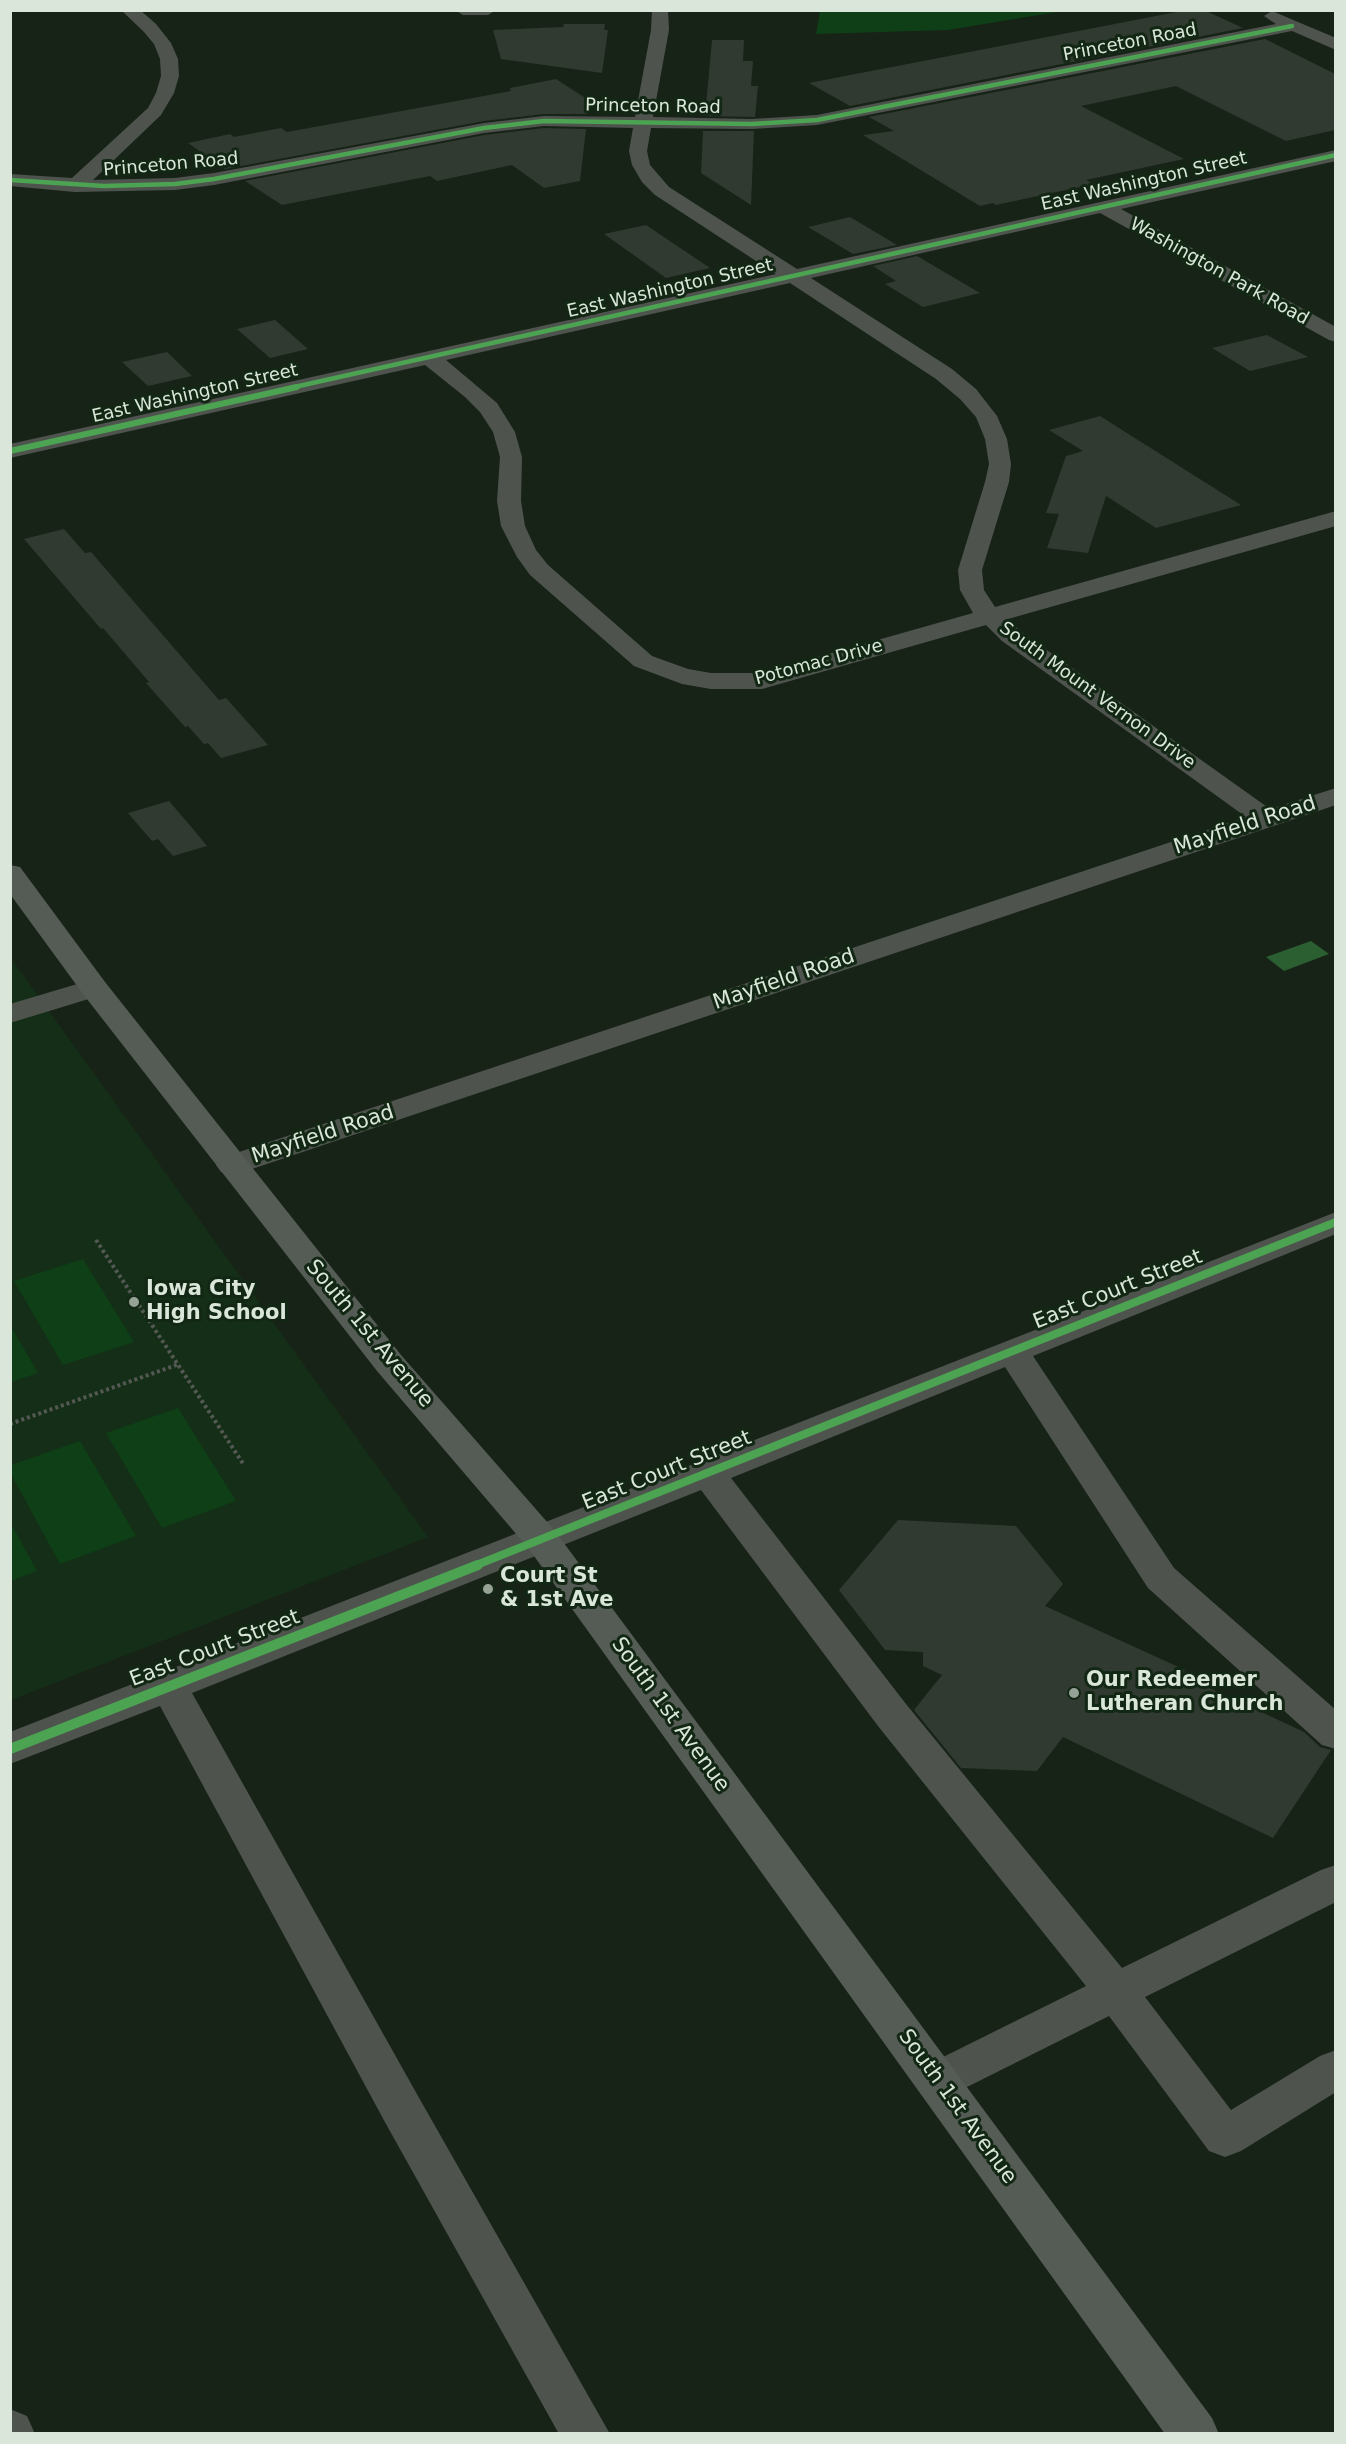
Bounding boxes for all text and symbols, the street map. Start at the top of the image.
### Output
street label: Princeton Road [1061,19,1199,67]
street label: Princeton Road [585,95,721,119]
street label: Princeton Road [102,148,240,182]
street label: East Washington Street [1039,148,1249,216]
street label: Washington Park Road [1126,214,1312,330]
street label: East Washington Street [565,255,775,323]
street label: East Washington Street [90,360,300,428]
street label: South Mount Vernon Drive [995,618,1199,774]
street label: Potomac Drive [753,636,885,690]
street label: Mayfield Road [1171,791,1319,861]
street label: Mayfield Road [710,944,858,1016]
street label: Mayfield Road [249,1100,397,1170]
street label: East Court Street [1030,1245,1206,1335]
street label: South 1st Avenue [300,1255,438,1413]
place label: Iowa City High School [146,1277,287,1327]
marker: Iowa City High School [127,1295,141,1309]
street label: East Court Street [579,1426,755,1516]
place label: Court St & 1st Ave [500,1564,614,1614]
marker: Court St & 1st Ave [481,1582,495,1596]
street label: East Court Street [126,1605,304,1693]
street label: South 1st Avenue [605,1633,735,1797]
place label: Our Redeemer Lutheran Church [1086,1668,1283,1718]
marker: Our Redeemer Lutheran Church [1067,1686,1081,1700]
street label: South 1st Avenue [892,2025,1022,2189]

